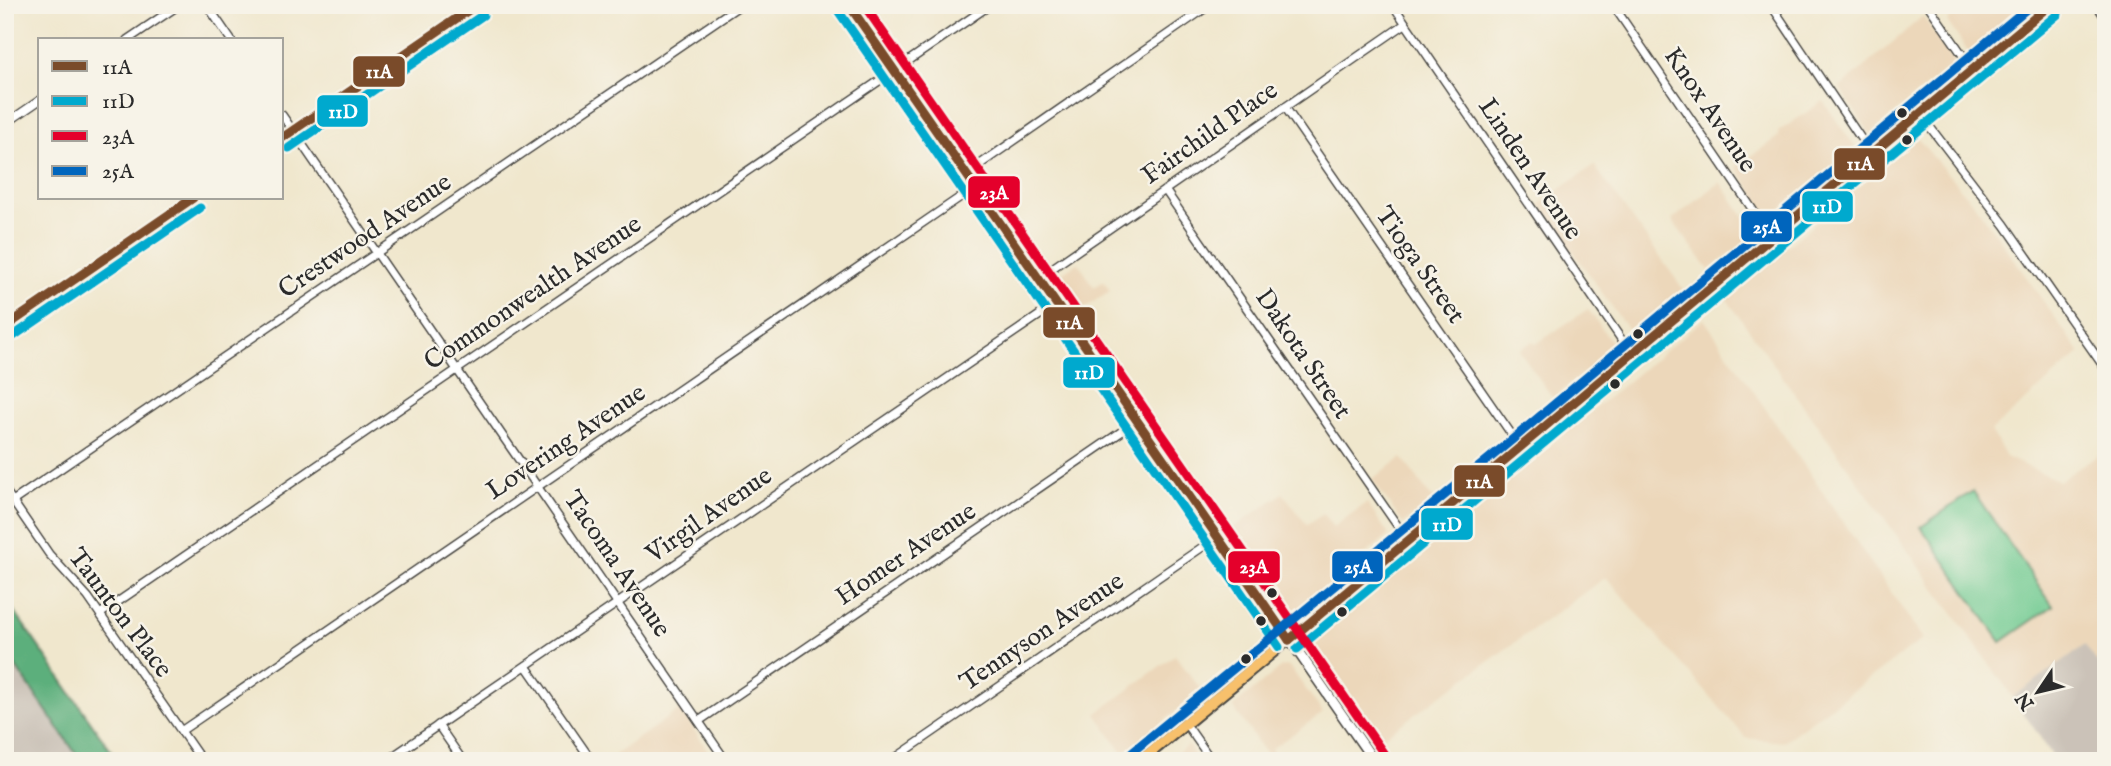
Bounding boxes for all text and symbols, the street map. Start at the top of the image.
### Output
legend [38,38,284,200]
street label: Knox Avenue [1656,41,1764,179]
text: 11A [102,55,133,82]
line badge: 11A [352,55,406,88]
text: 11A [366,61,394,85]
street label: Fairchild Place [1135,74,1285,192]
text: 11D [102,89,135,116]
street label: Linden Avenue [1470,92,1590,246]
line badge: 11D [316,94,369,128]
text: 11D [328,101,358,125]
unlabelled marker [1895,106,1909,120]
text: 23A [102,125,135,152]
unlabelled marker [1900,133,1914,147]
line badge: 11A [1833,147,1886,181]
text: 11A [1847,153,1875,177]
text: 25A [102,159,134,186]
street label: Crestwood Avenue [272,166,458,306]
line badge: 23A [967,175,1021,209]
text: 23A [980,182,1010,206]
line badge: 11D [1801,190,1854,223]
text: 11D [1812,196,1842,220]
street label: Tioga Street [1368,200,1472,330]
street label: Commonwealth Avenue [418,208,648,378]
line badge: 25A [1740,210,1793,243]
text: 25A [1753,216,1782,240]
street label: Dakota Street [1247,282,1359,426]
line badge: 11A [1042,306,1096,339]
text: 11A [1056,312,1084,336]
unlabelled marker [1631,327,1645,341]
line badge: 11D [1062,356,1116,389]
text: 11D [1074,362,1104,386]
street label: Lovering Avenue [480,376,652,508]
unlabelled marker [1608,377,1622,391]
street label: Virgil Avenue [639,459,779,571]
line badge: 11A [1453,464,1506,498]
text: 11A [1466,471,1494,495]
street label: Tacoma Avenue [556,484,678,644]
street label: Homer Avenue [829,495,983,613]
line badge: 11D [1420,507,1474,541]
text: 11D [1432,514,1462,538]
street label: Taunton Place [60,541,180,685]
line badge: 23A [1227,550,1281,584]
line badge: 25A [1331,550,1384,583]
text: 23A [1240,556,1270,580]
text: 25A [1344,556,1373,580]
street label: Tennyson Avenue [954,565,1130,699]
unlabelled marker [1265,586,1279,600]
unlabelled marker [1335,605,1349,619]
unlabelled marker [1254,614,1268,628]
unlabelled marker [1239,652,1253,666]
north arrow [2002,658,2072,728]
text: N [2011,687,2041,715]

